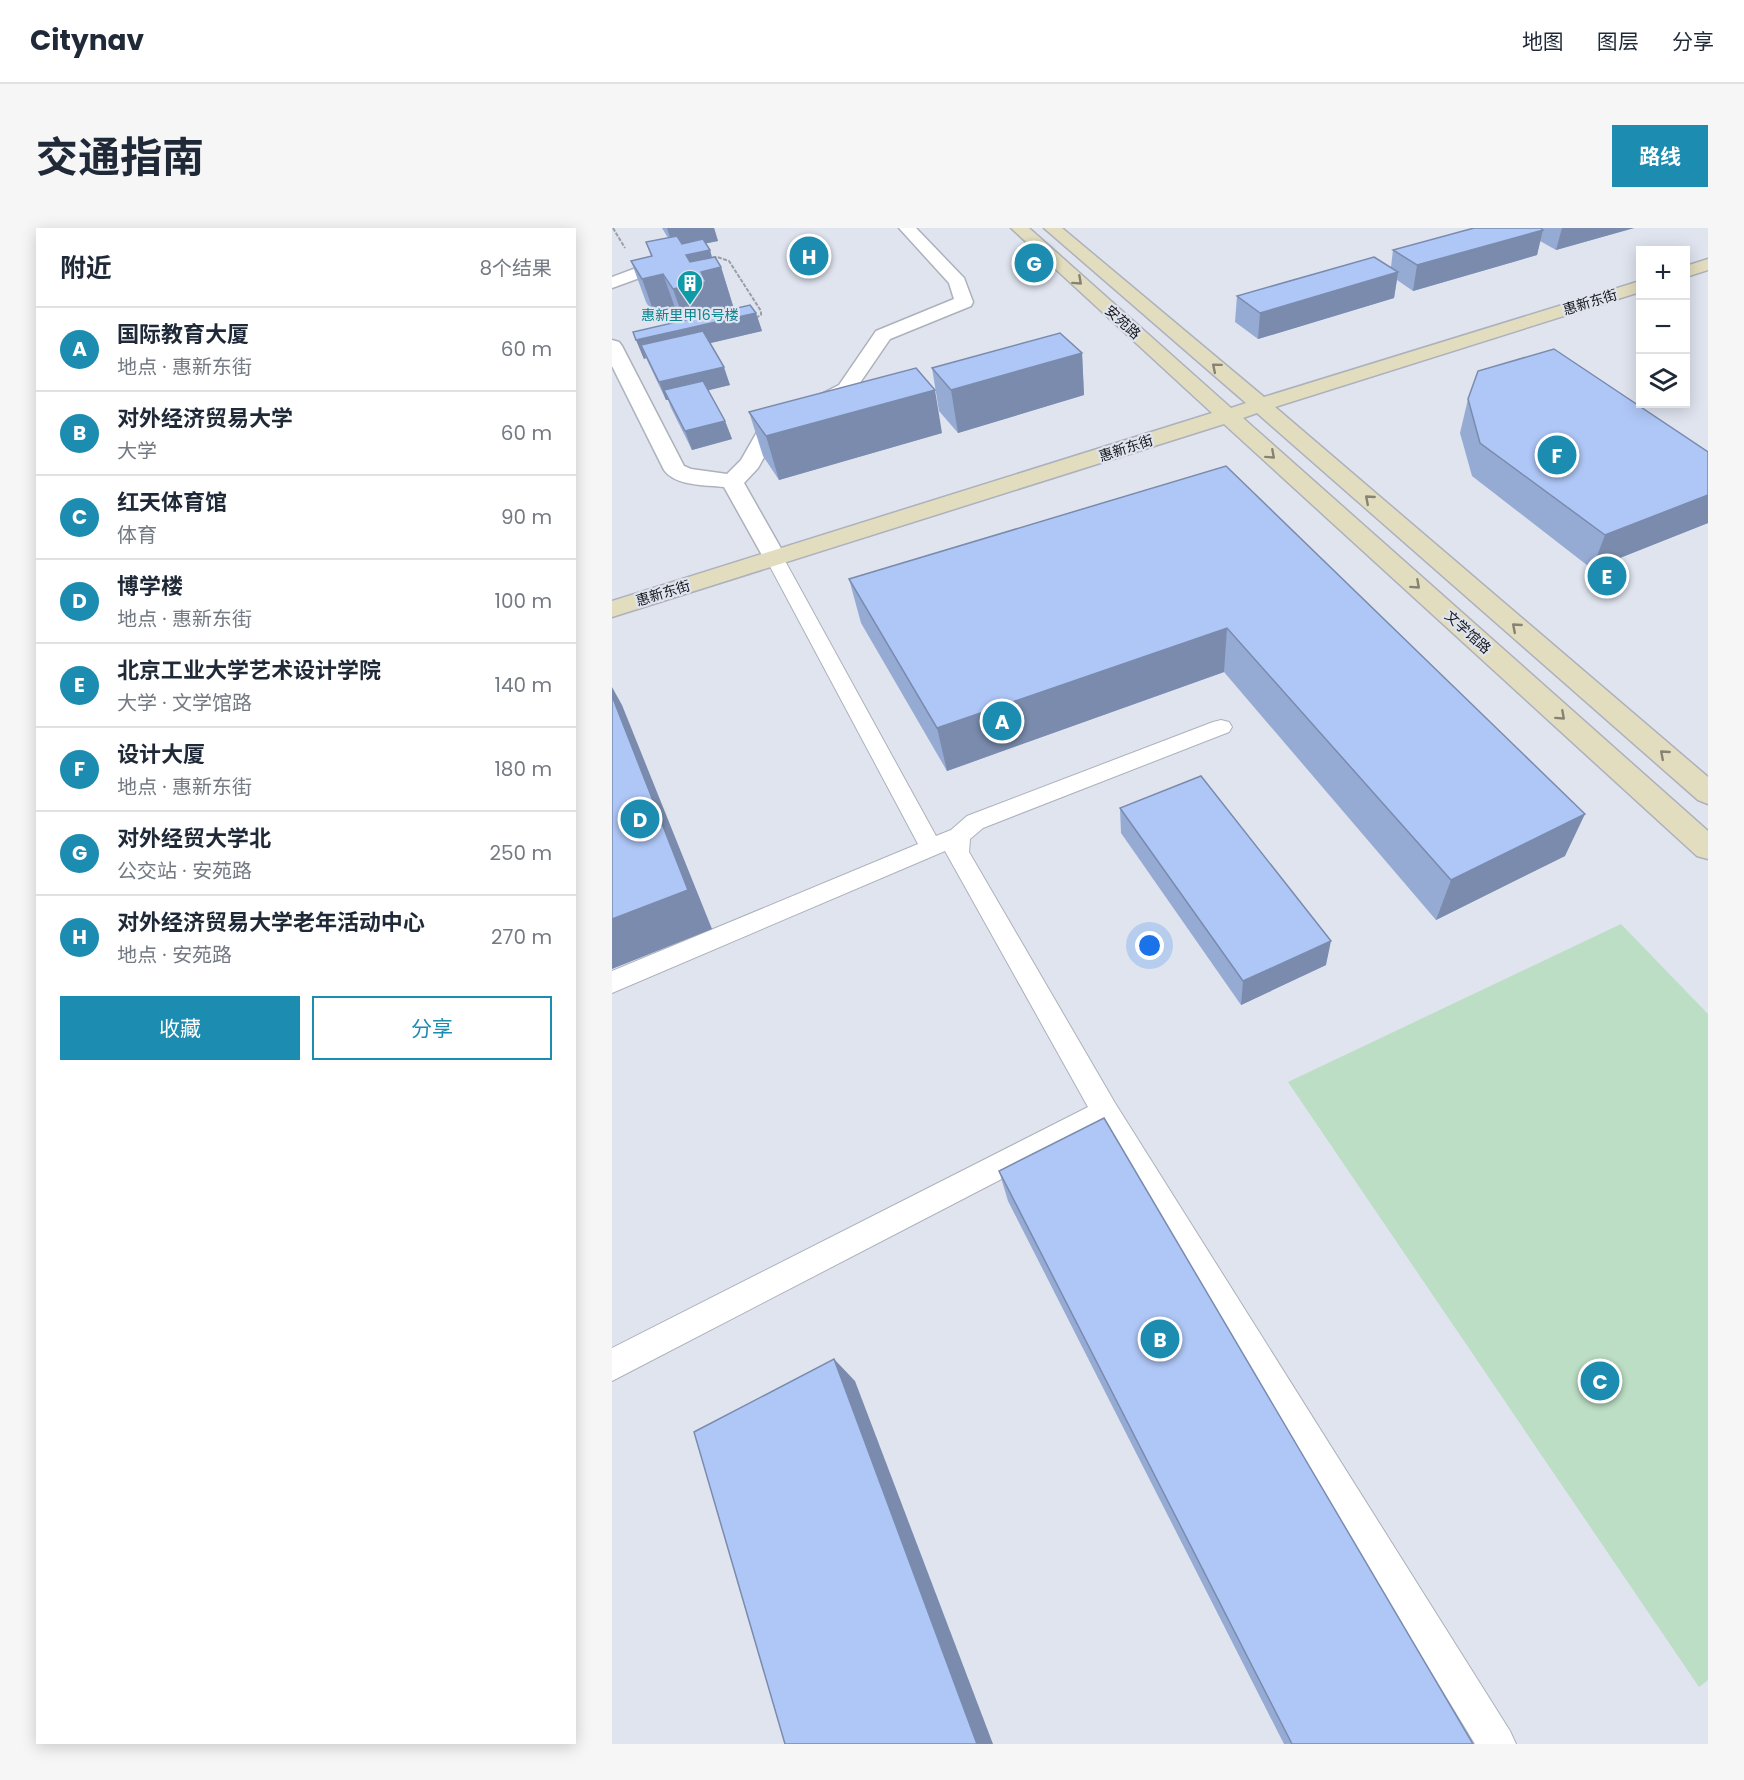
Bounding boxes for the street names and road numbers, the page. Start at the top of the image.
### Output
street label: 惠新东街 [1560,284,1620,320]
street label: 安苑路 [1101,301,1145,343]
street label: 惠新东街 [1096,430,1156,466]
street label: 惠新东街 [633,575,693,611]
street label: 文学馆路 [1441,606,1495,658]

